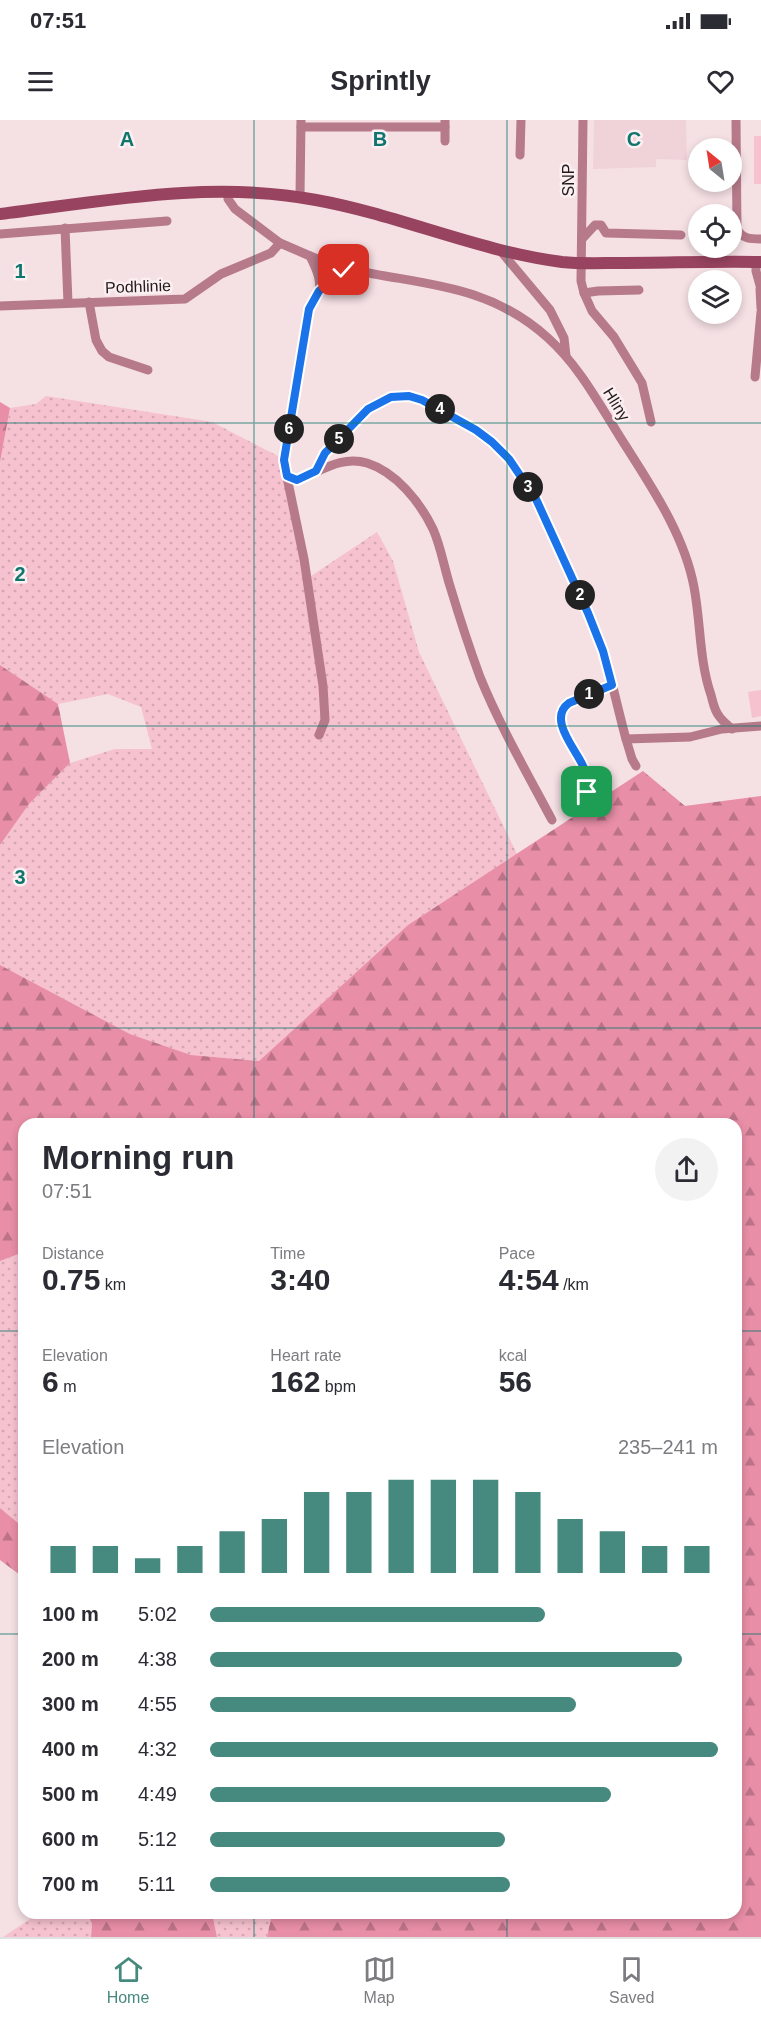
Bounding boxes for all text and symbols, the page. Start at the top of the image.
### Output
text: 07:51 [30,8,86,33]
icon: menu [24,65,57,98]
icon: heart [704,65,737,98]
text: Sprintly [330,66,431,96]
text: A [120,128,134,150]
text: B [373,128,387,150]
text: C [627,128,641,150]
north arrow [688,138,742,192]
map controls [688,138,742,324]
street label: SNP [560,164,577,196]
button: locate [688,204,742,258]
pin [318,244,369,295]
icon: check [327,253,360,286]
text: 1 [14,260,26,282]
button: layers [688,270,742,324]
street label: Podhlinie [105,277,171,296]
street label: Hliny [600,385,633,424]
pin: 4 [425,394,455,424]
text: 4 [436,400,444,417]
pin: 6 [274,414,304,444]
text: 6 [285,420,293,437]
pin: 5 [324,424,354,454]
text: 5 [335,430,343,447]
pin: 3 [513,472,543,502]
text: 3 [524,478,532,495]
text: 2 [14,563,26,585]
pin: 2 [565,580,595,610]
text: 2 [576,586,584,603]
pin: 1 [574,679,604,709]
text: 1 [585,685,593,702]
pin [561,766,612,817]
icon: arrive [570,775,603,808]
text: 3 [14,866,26,888]
button: share [655,1138,718,1201]
text: Morning run [42,1139,234,1176]
text: 07:51 [42,1180,92,1202]
text: Distance [42,1245,104,1262]
text: Time [270,1245,305,1262]
text: Pace [499,1245,535,1262]
text: 0.75 [42,1263,100,1296]
text: 3:40 [270,1263,330,1296]
text: 4:54 [499,1263,559,1296]
text: km [100,1276,126,1293]
text: /km [559,1276,589,1293]
text: Elevation [42,1347,108,1364]
text: Heart rate [270,1347,341,1364]
text: kcal [499,1347,527,1364]
text: 6 [42,1365,59,1398]
text: 162 [270,1365,320,1398]
text: 56 [499,1365,532,1398]
text: m [59,1378,76,1395]
text: bpm [320,1378,356,1395]
text: Elevation [42,1436,124,1458]
text: 235–241 m [618,1436,718,1458]
text: 100 m [42,1603,99,1625]
text: 5:02 [138,1603,177,1625]
text: 200 m [42,1648,99,1670]
text: 4:38 [138,1648,177,1670]
text: 300 m [42,1693,99,1715]
text: 4:55 [138,1693,177,1715]
text: 400 m [42,1738,99,1760]
text: 4:32 [138,1738,177,1760]
text: 500 m [42,1783,99,1805]
text: 4:49 [138,1783,177,1805]
text: 600 m [42,1828,99,1850]
text: 5:12 [138,1828,177,1850]
text: 700 m [42,1873,99,1895]
text: 5:11 [138,1873,175,1895]
tab: Home [107,1953,149,2007]
tab: Map [363,1953,396,2007]
tab: Saved [609,1953,654,2007]

